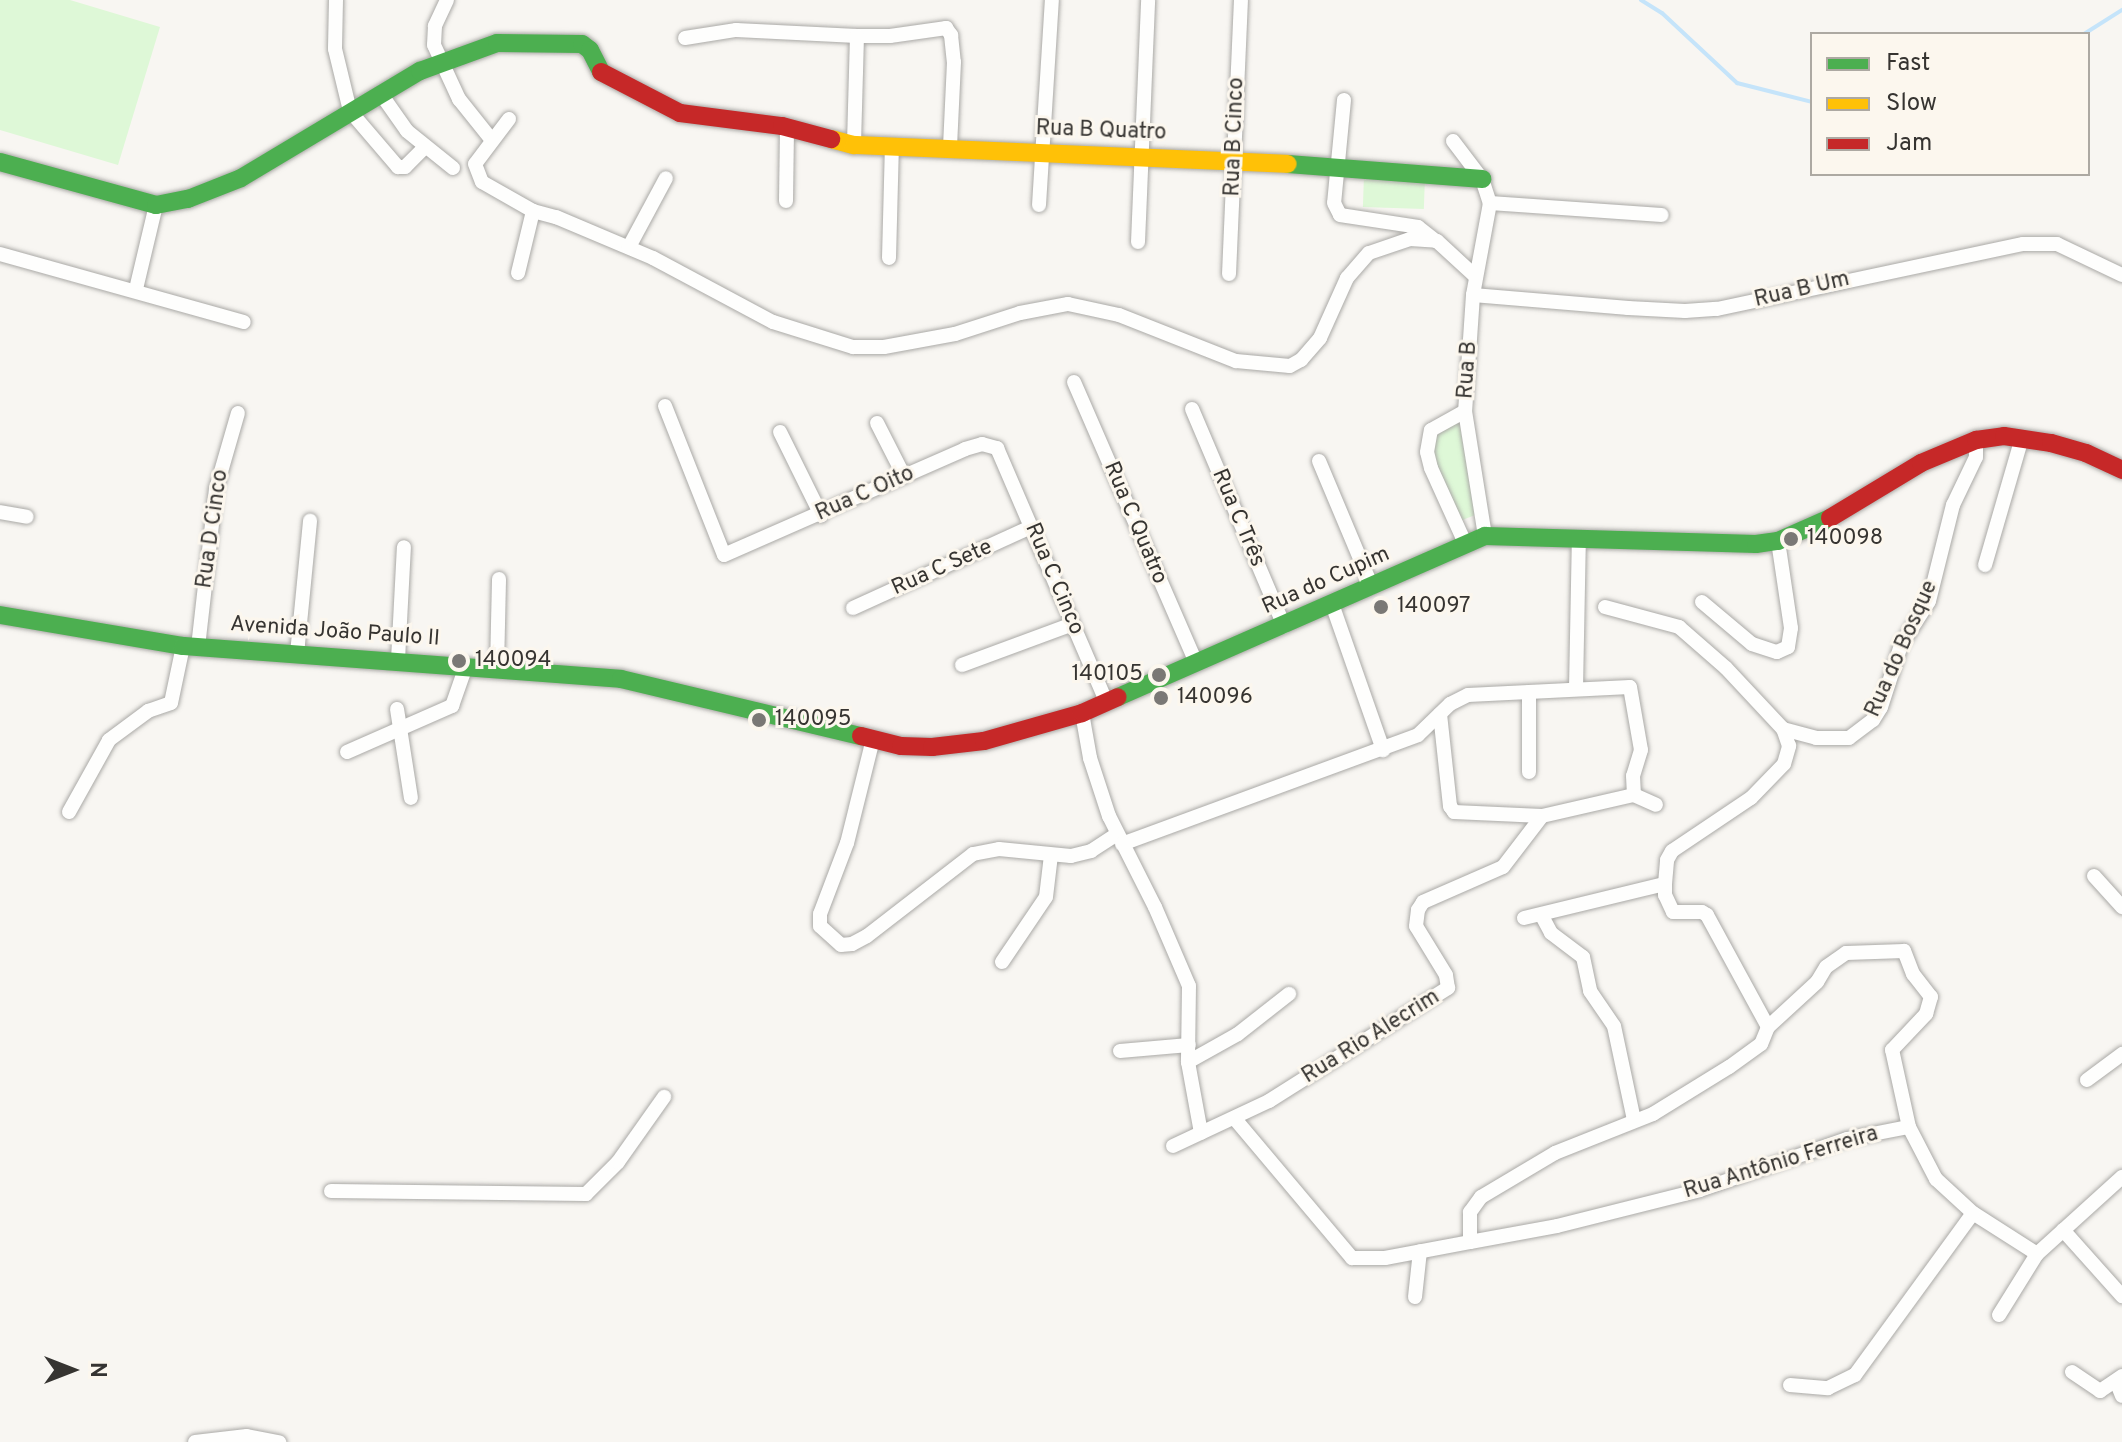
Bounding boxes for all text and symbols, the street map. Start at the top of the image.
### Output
legend [1810,32,2090,176]
text: Fast [1886,49,1930,79]
street label: Rua B Cinco [1220,77,1250,197]
text: Slow [1886,89,1937,119]
street label: Rua B Quatro [1035,116,1167,146]
text: Jam [1886,129,1932,159]
street label: Rua B Um [1752,266,1852,314]
street label: Rua B [1453,340,1483,400]
street label: Rua C Quatro [1097,458,1173,588]
street label: Rua C Oito [812,461,918,527]
street label: Rua C Três [1205,465,1271,571]
street label: Rua D Cinco [192,468,234,590]
street label: Rua C Cinco [1019,519,1089,639]
place label: 140098 [1807,526,1883,552]
marker: 140098 [1782,530,1800,548]
street label: Rua C Sete [888,534,996,602]
street label: Rua do Cupim [1258,541,1394,621]
street label: Rua do Bosque [1860,577,1944,721]
place label: 140097 [1397,594,1470,620]
marker: 140097 [1372,598,1390,616]
street label: Avenida João Paulo II [229,611,441,653]
place label: 140094 [475,648,551,674]
marker: 140094 [450,652,468,670]
place label: 140105 [1071,662,1143,688]
marker: 140105 [1150,666,1168,684]
place label: 140096 [1177,685,1253,711]
marker: 140096 [1152,689,1170,707]
place label: 140095 [775,707,851,733]
marker: 140095 [750,711,768,729]
street label: Rua Rio Alecrim [1297,984,1445,1090]
street label: Rua Antônio Ferreira [1680,1121,1882,1205]
north arrow [32,1330,112,1410]
text: N [83,1362,110,1378]

